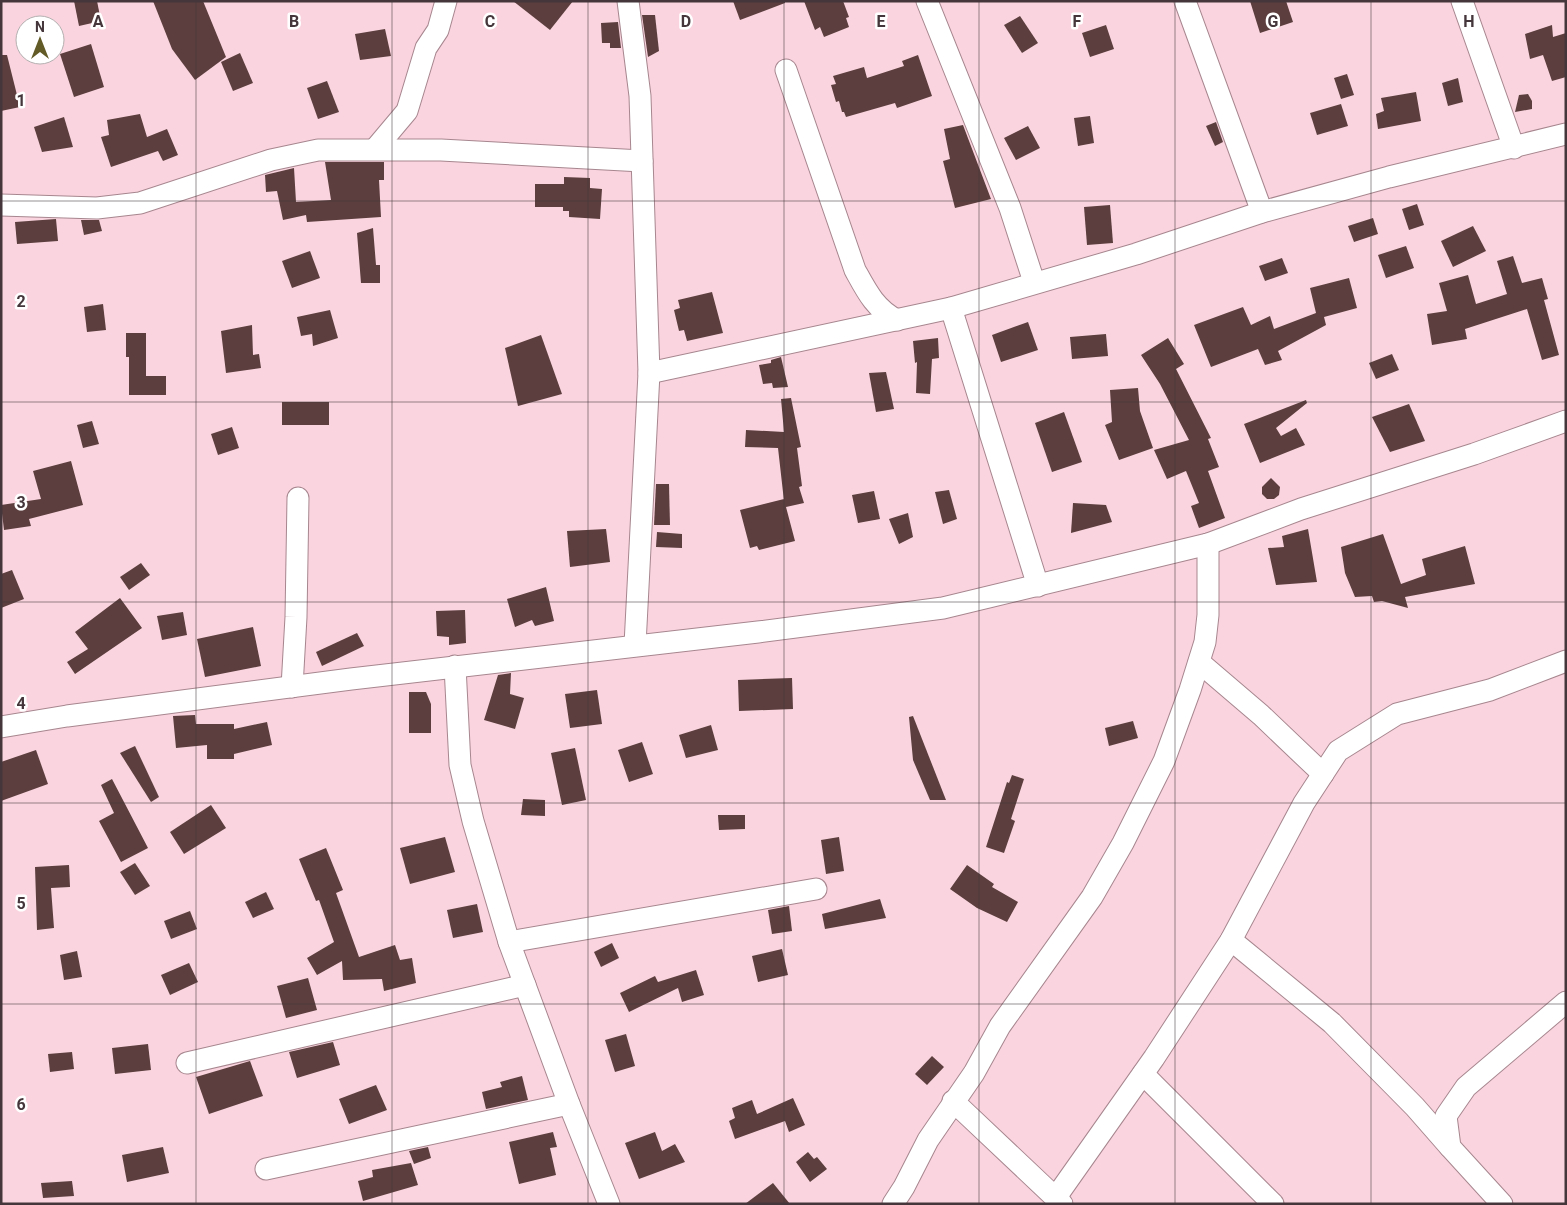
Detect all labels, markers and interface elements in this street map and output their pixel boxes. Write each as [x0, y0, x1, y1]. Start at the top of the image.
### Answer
text: A [93, 12, 104, 31]
text: B [289, 12, 299, 31]
text: C [485, 12, 495, 31]
text: D [681, 12, 691, 31]
text: E [877, 12, 886, 31]
text: F [1073, 12, 1082, 31]
text: G [1268, 12, 1279, 31]
text: H [1463, 12, 1475, 31]
north arrow [15, 15, 65, 65]
text: N [35, 19, 45, 35]
text: 1 [16, 91, 26, 110]
text: 2 [16, 292, 26, 311]
text: 3 [16, 493, 26, 512]
text: 4 [16, 694, 26, 713]
text: 5 [16, 894, 26, 913]
text: 6 [16, 1095, 26, 1114]

